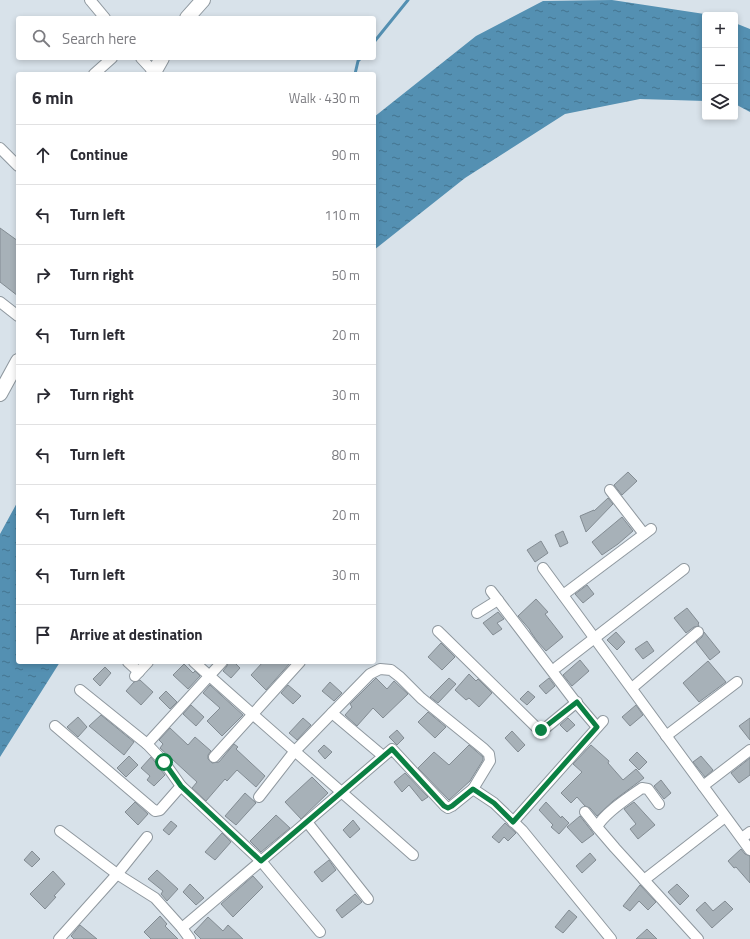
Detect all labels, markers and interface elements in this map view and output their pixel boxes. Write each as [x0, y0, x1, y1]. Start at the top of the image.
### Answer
map controls [702, 12, 738, 120]
button: + [702, 12, 738, 48]
search box [16, 16, 376, 60]
icon: search [30, 27, 52, 49]
text: Search here [62, 27, 136, 50]
button: − [702, 48, 738, 84]
button: layers [702, 84, 738, 120]
text: 6 min [32, 85, 73, 111]
text: Walk · 430 m [289, 88, 360, 108]
text: Continue [70, 143, 128, 166]
icon: ahead [32, 144, 54, 166]
text: 90 m [332, 145, 360, 165]
text: Turn left [70, 203, 125, 226]
icon: left [32, 204, 54, 226]
text: 110 m [324, 205, 360, 225]
text: Turn right [70, 263, 134, 286]
icon: right [32, 264, 54, 286]
text: 50 m [332, 265, 360, 285]
text: Turn left [70, 323, 125, 346]
icon: left [32, 324, 54, 346]
text: 20 m [332, 325, 360, 345]
text: Turn right [70, 383, 134, 406]
icon: right [32, 384, 54, 406]
text: 30 m [332, 385, 360, 405]
text: Turn left [70, 443, 125, 466]
icon: left [32, 444, 54, 466]
text: 80 m [332, 445, 360, 465]
text: Turn left [70, 503, 125, 526]
icon: left [32, 504, 54, 526]
text: 20 m [332, 505, 360, 525]
text: Turn left [70, 563, 125, 586]
icon: left [32, 564, 54, 586]
text: 30 m [332, 565, 360, 585]
text: Arrive at destination [70, 623, 203, 646]
icon: arrive [32, 624, 54, 646]
route end [532, 721, 550, 739]
route start [155, 753, 173, 771]

